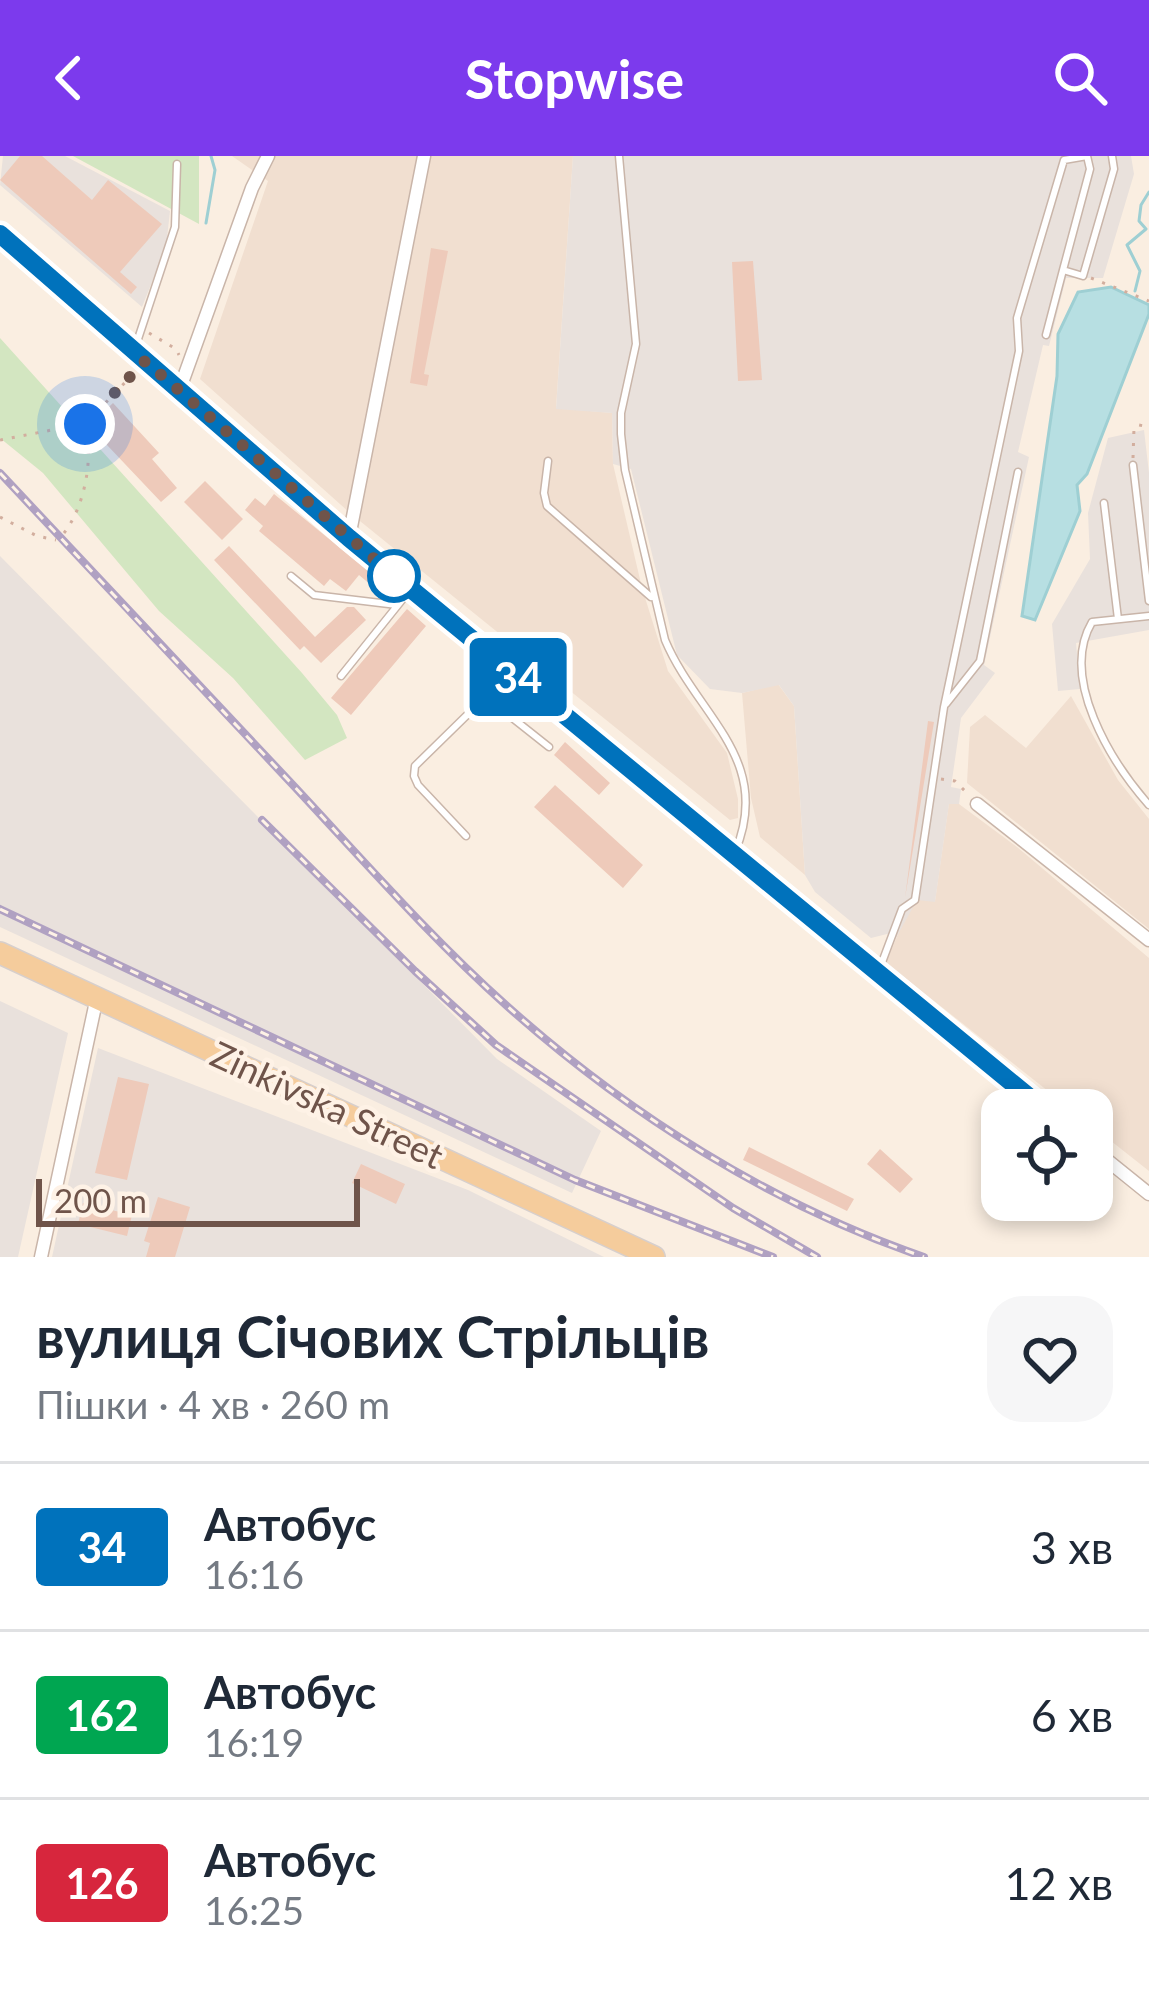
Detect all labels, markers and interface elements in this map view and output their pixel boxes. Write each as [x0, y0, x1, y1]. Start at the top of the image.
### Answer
icon: back [36, 45, 102, 111]
icon: search [1047, 45, 1113, 111]
text: Stopwise [465, 46, 684, 111]
your location [55, 394, 115, 454]
unlabelled marker [369, 551, 419, 601]
line badge: 34 [464, 638, 572, 716]
text: 34 [494, 652, 542, 702]
street label: Zinkivska Street [204, 1031, 451, 1177]
map controls [981, 1089, 1113, 1221]
button: locate [981, 1089, 1113, 1221]
scale bar [36, 1173, 360, 1226]
text: 200 m [54, 1180, 147, 1220]
button: heart [987, 1296, 1113, 1422]
text: вулиця Січових Стрільців [36, 1302, 709, 1370]
text: Пішки · 4 хв · 260 m [36, 1381, 390, 1427]
text: Автобус [204, 1497, 376, 1551]
text: 3 хв [1031, 1520, 1113, 1574]
text: 34 [78, 1522, 126, 1572]
text: 16:16 [204, 1551, 304, 1597]
text: Автобус [204, 1665, 376, 1719]
text: 6 хв [1031, 1688, 1113, 1742]
text: 162 [65, 1690, 139, 1740]
text: 16:19 [204, 1719, 304, 1765]
text: Автобус [204, 1833, 376, 1887]
text: 12 хв [1005, 1856, 1113, 1910]
text: 126 [65, 1858, 139, 1908]
text: 16:25 [204, 1887, 304, 1933]

